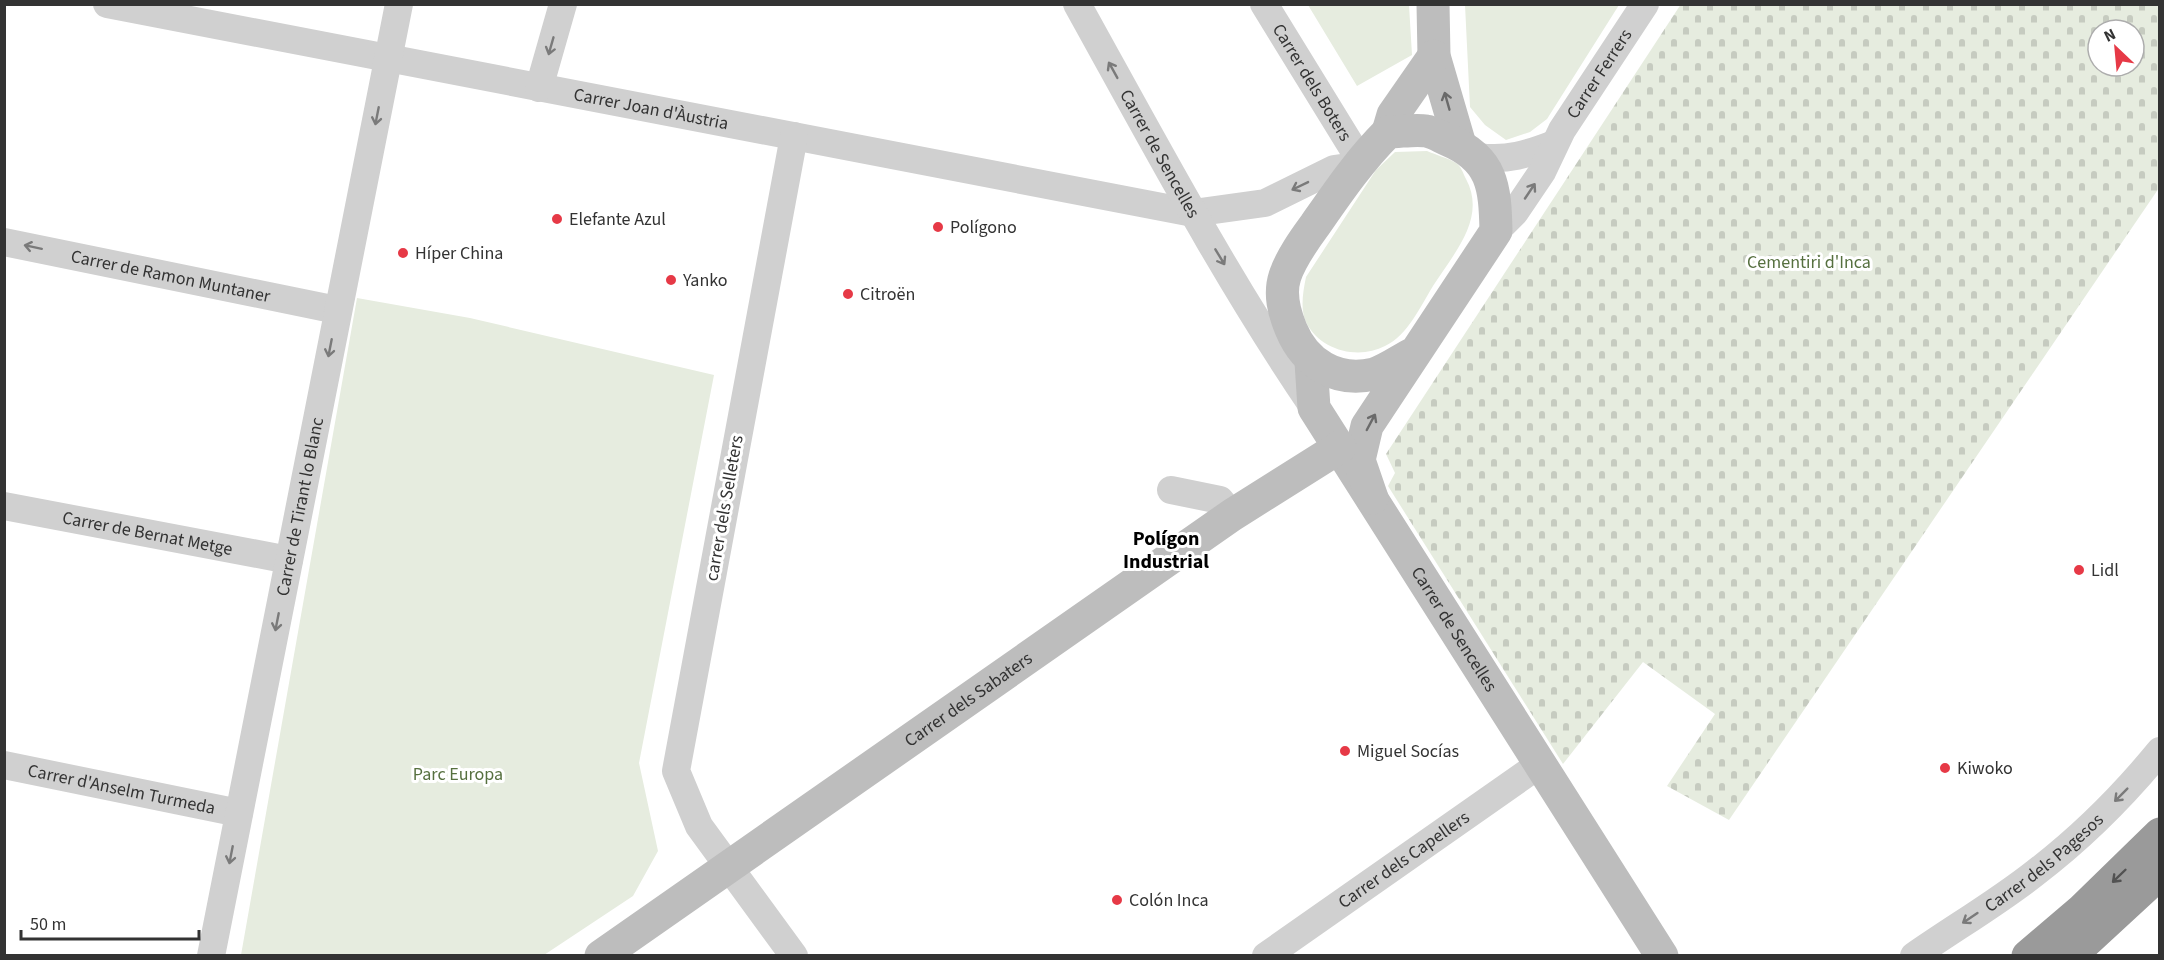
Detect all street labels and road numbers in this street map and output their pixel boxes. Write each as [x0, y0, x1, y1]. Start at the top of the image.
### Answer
street label: Carrer dels Boters [1266, 19, 1357, 146]
street label: Carrer Ferrers [1561, 24, 1638, 124]
street label: Carrer Joan d'Àustria [571, 82, 730, 136]
street label: Carrer de Sencelles [1113, 85, 1206, 223]
street label: Carrer de Ramon Muntaner [68, 244, 273, 309]
street label: Carrer de Tirant lo Blanc [270, 415, 330, 598]
street label: carrer dels Selleters [699, 433, 750, 583]
street label: Carrer de Bernat Metge [60, 505, 235, 562]
street label: Carrer de Sencelles [1405, 562, 1503, 697]
street label: Carrer dels Sabaters [899, 646, 1038, 753]
street label: Carrer d'Anselm Turmeda [25, 758, 218, 821]
street label: Carrer dels Capellers [1333, 805, 1475, 915]
street label: Carrer dels Pagesos [1980, 808, 2109, 919]

